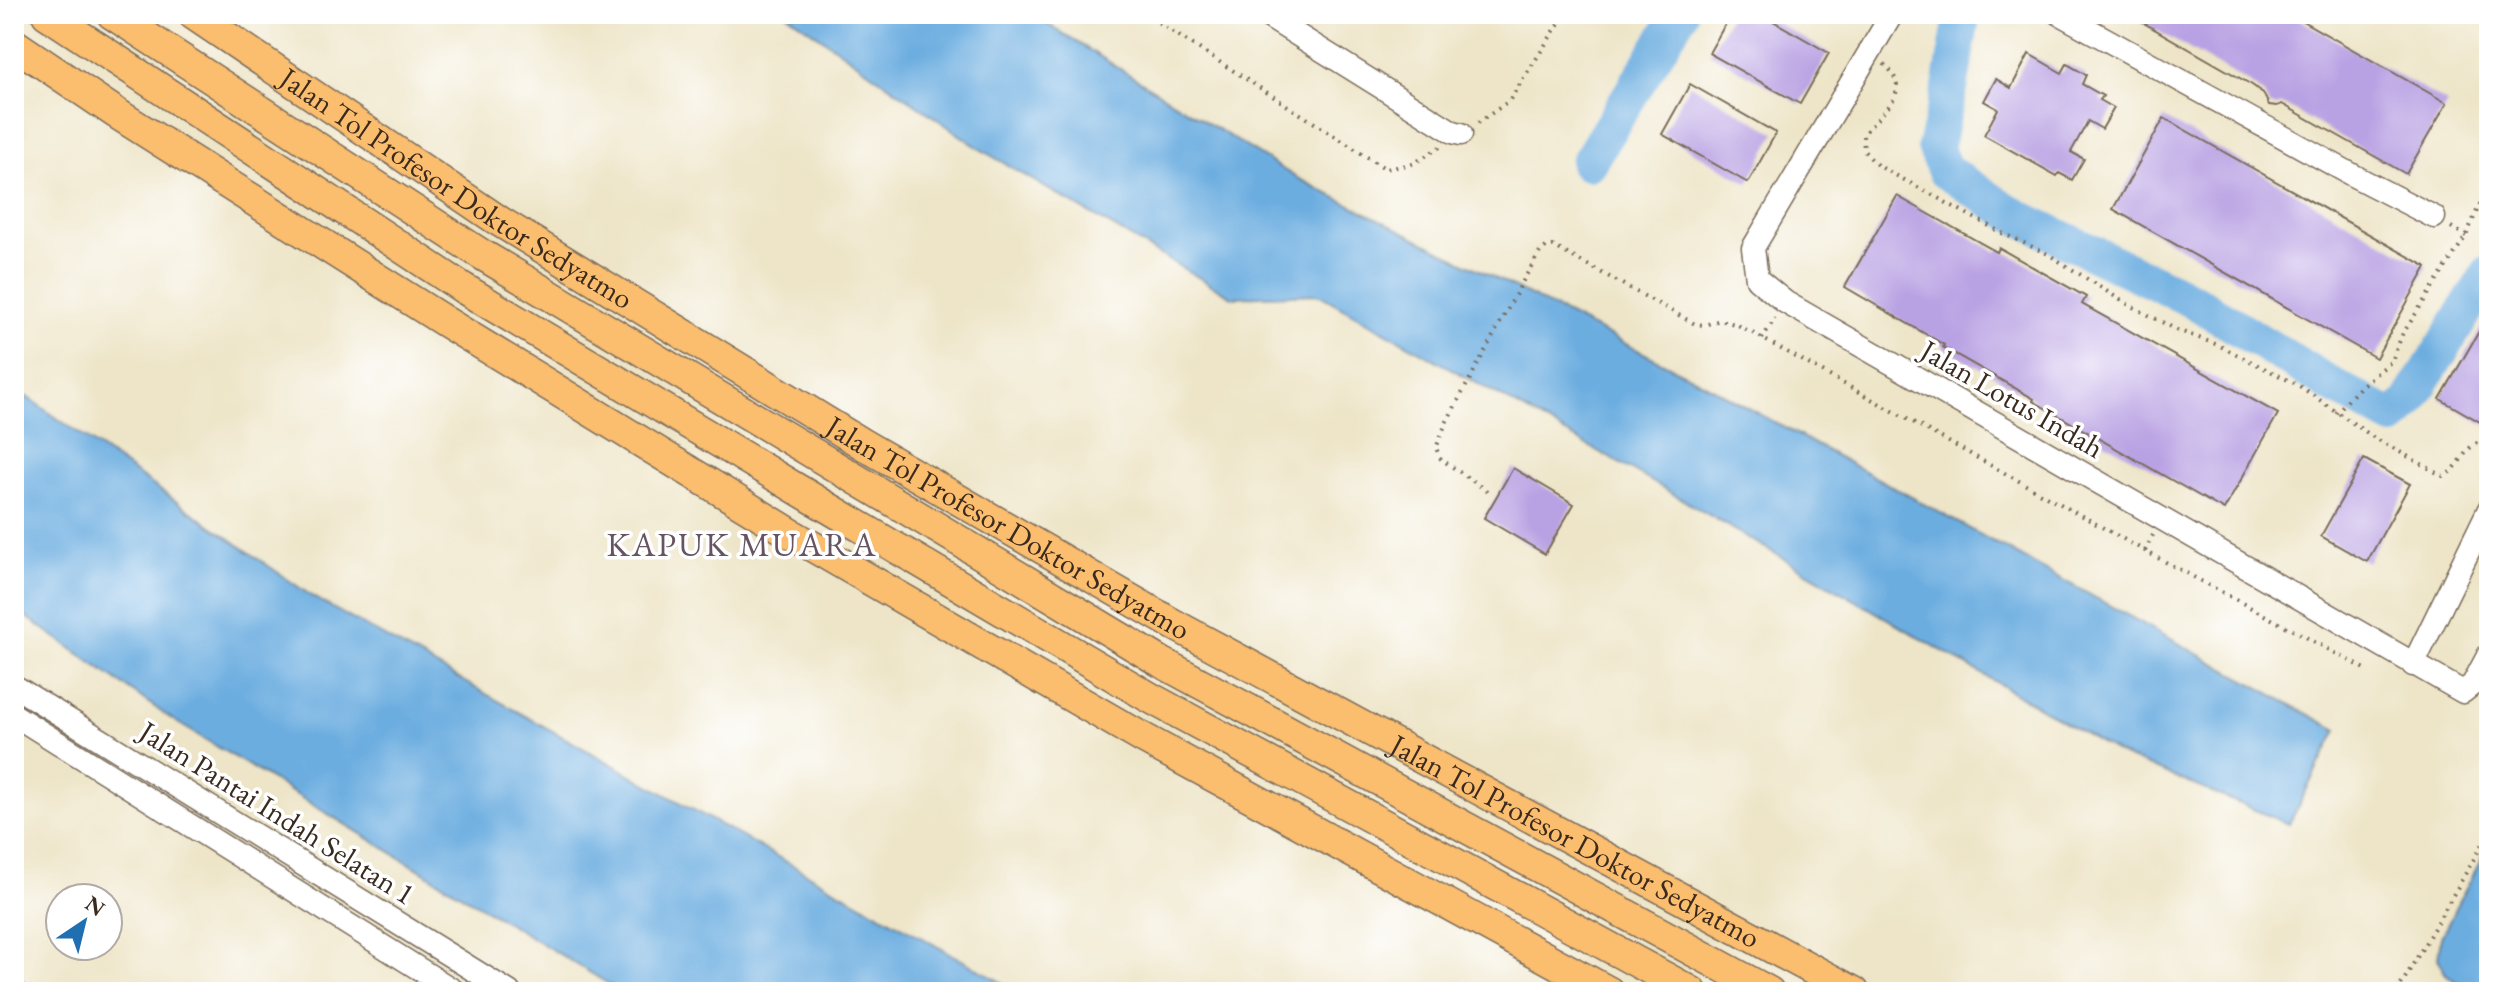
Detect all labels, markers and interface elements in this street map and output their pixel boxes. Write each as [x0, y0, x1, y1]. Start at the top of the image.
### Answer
street label: Jalan Tol Profesor Doktor Sedyatmo [270, 57, 641, 318]
street label: Jalan Lotus Indah [1911, 329, 2111, 467]
street label: Jalan Tol Profesor Doktor Sedyatmo [817, 405, 1197, 649]
district label: KAPUK MUARA [607, 522, 877, 566]
street label: Jalan Pantai Indah Selatan 1 [130, 710, 422, 913]
street label: Jalan Tol Profesor Doktor Sedyatmo [1381, 724, 1767, 957]
north arrow [44, 882, 124, 962]
text: N [80, 889, 111, 923]

